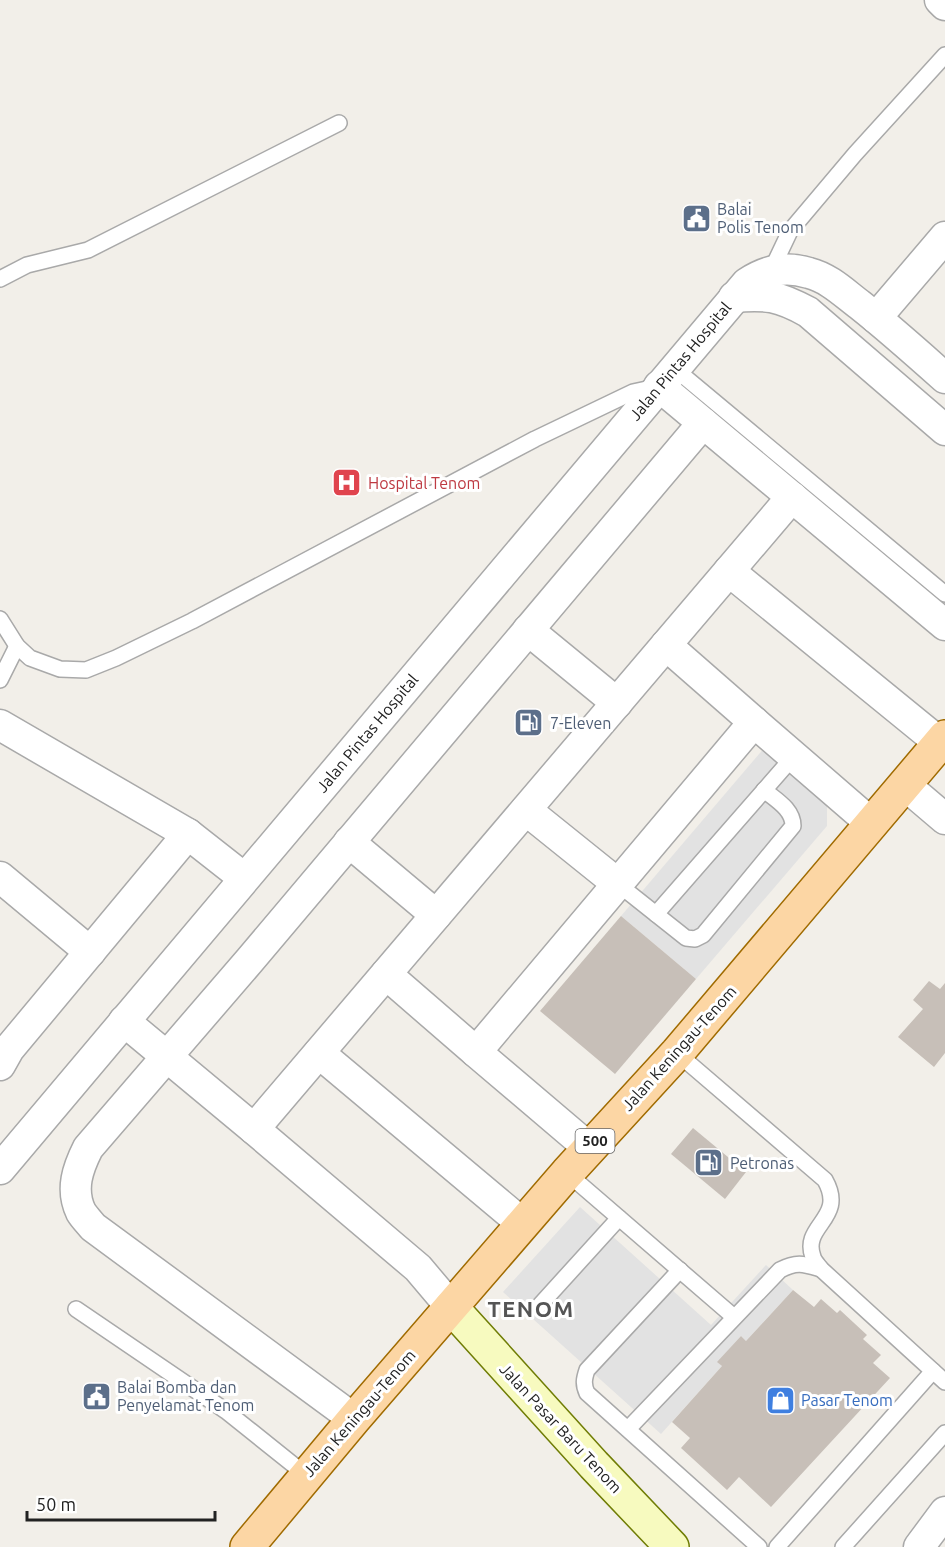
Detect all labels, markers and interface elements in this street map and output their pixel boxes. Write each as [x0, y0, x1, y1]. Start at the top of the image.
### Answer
place label: Balai Polis Tenom [717, 200, 804, 236]
public building icon: Balai Polis Tenom [680, 202, 712, 234]
street label: Jalan Pintas Hospital [625, 298, 735, 424]
hospital icon: Hospital Tenom [331, 467, 363, 499]
place label: Hospital Tenom [368, 474, 480, 492]
street label: Jalan Pintas Hospital [312, 670, 422, 796]
fuel station icon: 7-Eleven [513, 707, 545, 739]
place label: 7-Eleven [550, 714, 611, 732]
street label: Jalan Keningau-Tenom [618, 982, 740, 1114]
road number: 500 [576, 1129, 614, 1153]
fuel station icon: Petronas [693, 1147, 725, 1179]
place label: Petronas [730, 1154, 794, 1172]
district label: TENOM [487, 1296, 575, 1321]
street label: Jalan Keningau-Tenom [299, 1346, 419, 1480]
street label: Jalan Pasar Baru Tenom [496, 1360, 626, 1496]
place label: Balai Bomba dan Penyelamat Tenom [117, 1378, 254, 1414]
public building icon: Balai Bomba dan Penyelamat Tenom [80, 1380, 112, 1412]
shop icon: Pasar Tenom [764, 1384, 796, 1416]
place label: Pasar Tenom [801, 1391, 893, 1409]
scale bar [27, 1484, 214, 1522]
text: 50 m [36, 1494, 76, 1514]

